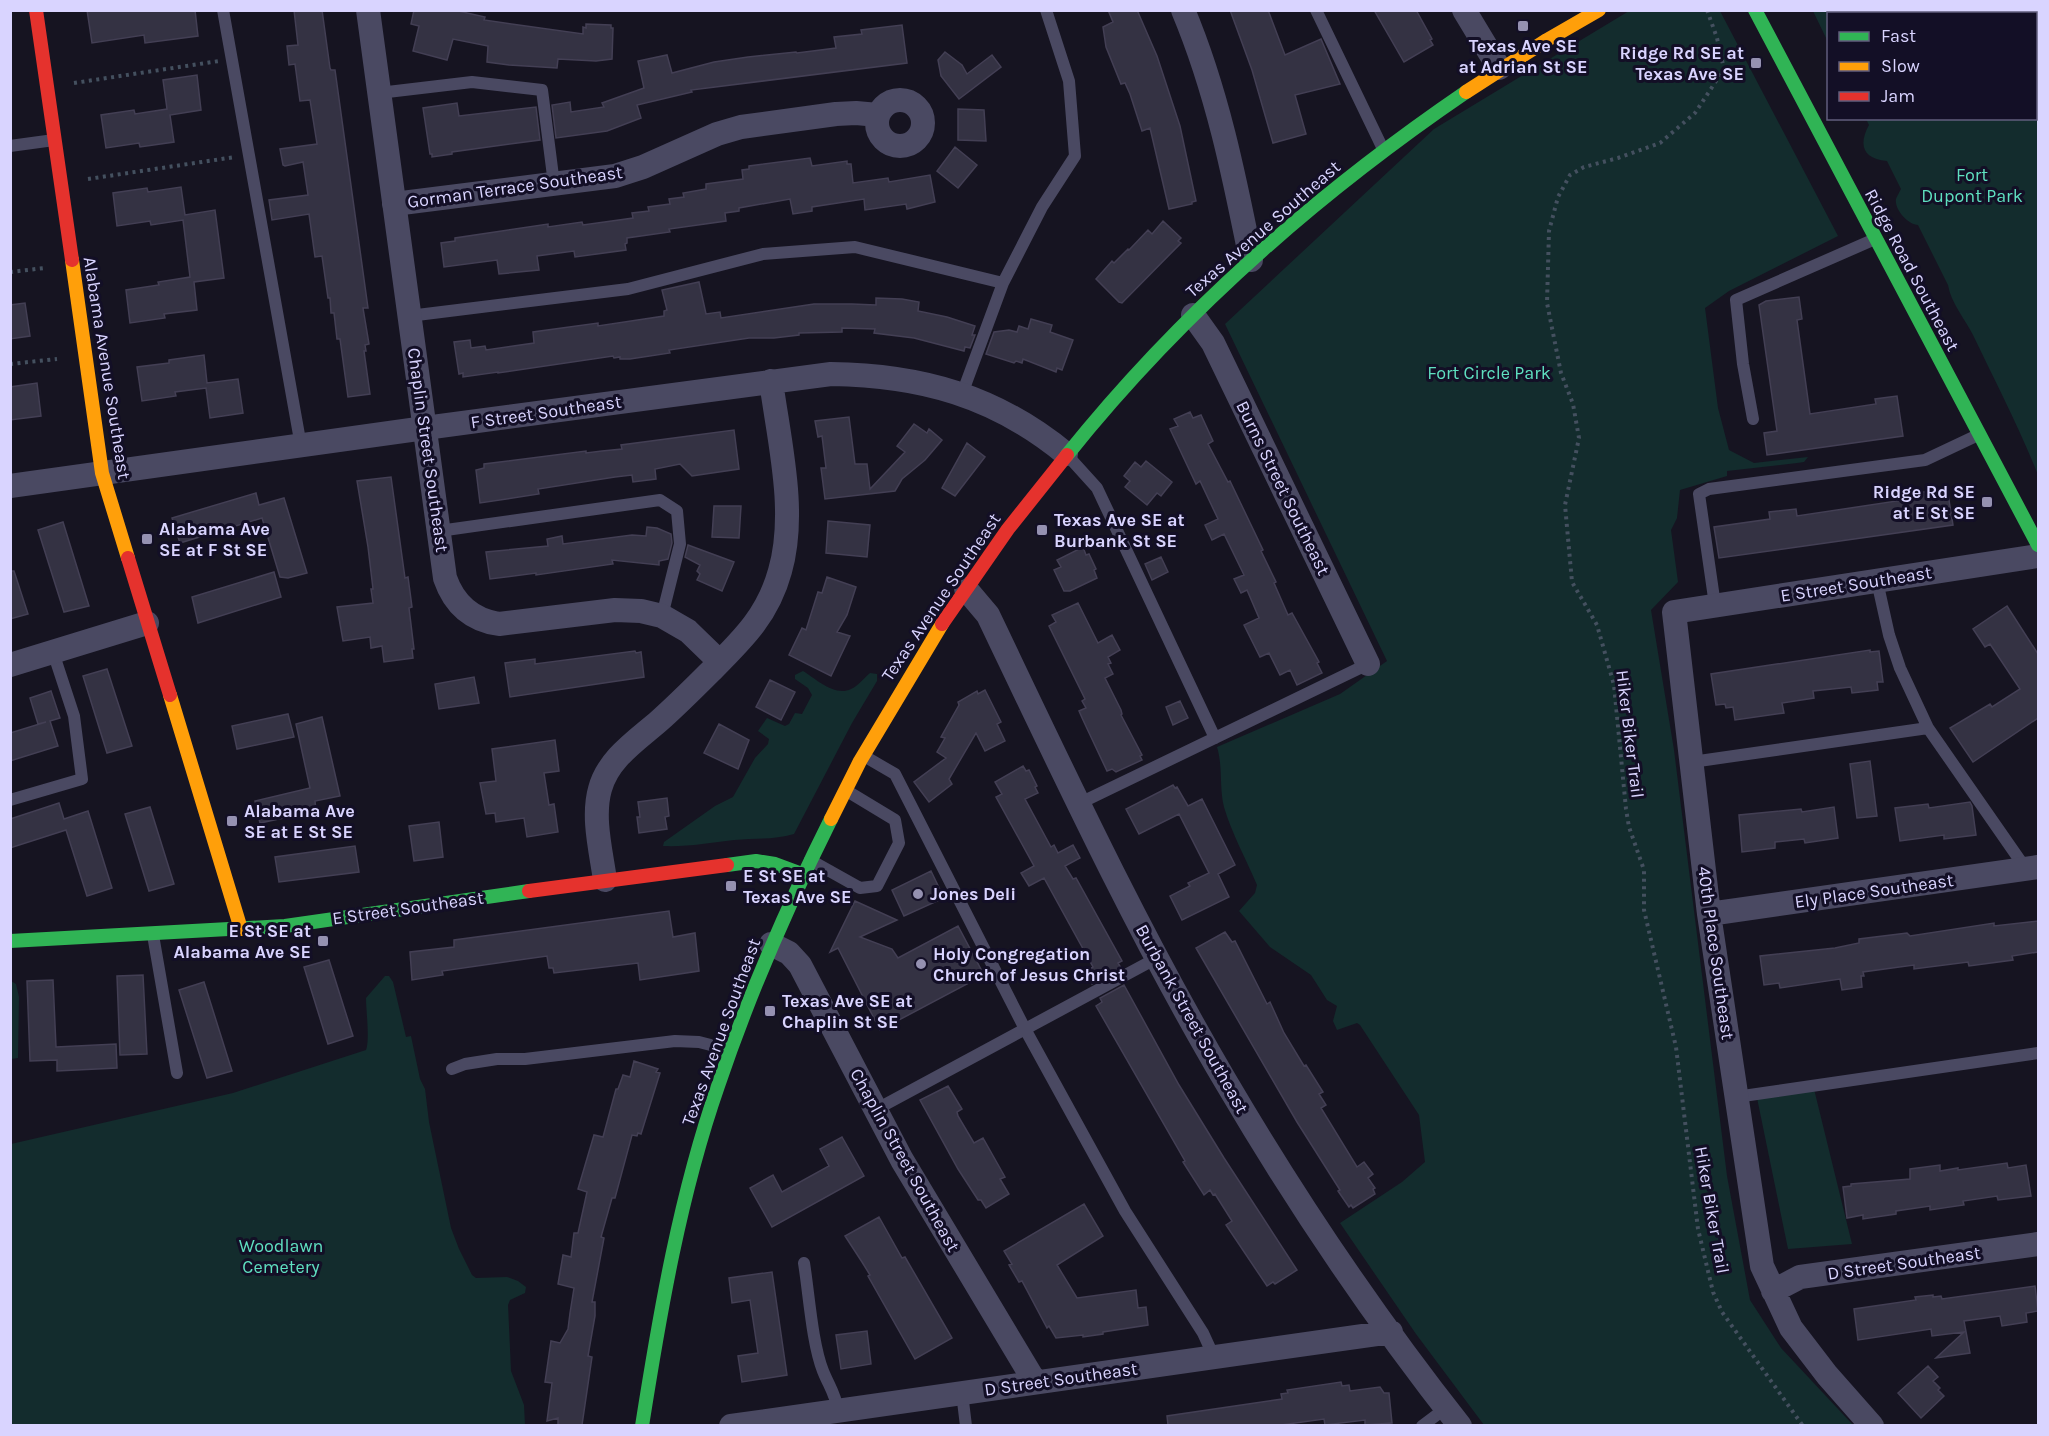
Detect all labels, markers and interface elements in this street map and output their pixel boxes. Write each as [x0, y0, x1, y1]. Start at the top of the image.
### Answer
legend [1827, 12, 2037, 120]
marker: Texas Ave SE at Adrian St SE [1516, 19, 1530, 33]
text: Fast [1881, 25, 1916, 47]
place label: Texas Ave SE at Adrian St SE [1459, 35, 1587, 78]
place label: Ridge Rd SE at Texas Ave SE [1619, 42, 1744, 85]
text: Slow [1881, 55, 1920, 77]
marker: Ridge Rd SE at Texas Ave SE [1749, 56, 1763, 70]
text: Jam [1881, 85, 1915, 107]
street label: Texas Avenue Southeast [1181, 156, 1345, 302]
street label: Gorman Terrace Southeast [406, 161, 624, 213]
park label: Fort Dupont Park [1921, 164, 2023, 207]
street label: Ridge Road Southeast [1860, 185, 1964, 355]
street label: Alabama Avenue Southeast [79, 255, 136, 481]
street label: Chaplin Street Southeast [403, 346, 453, 554]
park label: Fort Circle Park [1427, 362, 1551, 384]
street label: F Street Southeast [469, 390, 623, 433]
street label: Burns Street Southeast [1231, 397, 1335, 579]
place label: Ridge Rd SE at E St SE [1873, 481, 1975, 524]
marker: Ridge Rd SE at E St SE [1980, 495, 1994, 509]
street label: Texas Avenue Southeast [877, 509, 1006, 685]
place label: Texas Ave SE at Burbank St SE [1054, 509, 1185, 552]
place label: Alabama Ave SE at F St SE [159, 518, 270, 561]
marker: Texas Ave SE at Burbank St SE [1035, 523, 1049, 537]
marker: Alabama Ave SE at F St SE [140, 532, 154, 546]
street label: E Street Southeast [1779, 561, 1933, 607]
street label: Hiker Biker Trail [1611, 669, 1649, 799]
place label: Alabama Ave SE at E St SE [244, 800, 355, 843]
marker: Alabama Ave SE at E St SE [225, 814, 239, 828]
place label: E St SE at Texas Ave SE [743, 865, 852, 908]
street label: 40th Place Southeast [1693, 865, 1739, 1041]
street label: Ely Place Southeast [1793, 869, 1955, 913]
marker: E St SE at Texas Ave SE [724, 879, 738, 893]
place label: Jones Deli [930, 883, 1016, 905]
street label: E Street Southeast [331, 886, 485, 930]
marker: Jones Deli [911, 887, 925, 901]
place label: E St SE at Alabama Ave SE [174, 920, 311, 963]
street label: Burbank Street Southeast [1131, 921, 1253, 1118]
marker: E St SE at Alabama Ave SE [316, 934, 330, 948]
street label: Texas Avenue Southeast [677, 935, 765, 1129]
place label: Holy Congregation Church of Jesus Christ [933, 943, 1125, 986]
marker: Holy Congregation Church of Jesus Christ [914, 957, 928, 971]
place label: Texas Ave SE at Chaplin St SE [782, 990, 913, 1033]
marker: Texas Ave SE at Chaplin St SE [763, 1004, 777, 1018]
street label: Chaplin Street Southeast [845, 1064, 965, 1256]
street label: Hiker Biker Trail [1690, 1145, 1734, 1275]
park label: Woodlawn Cemetery [239, 1235, 323, 1278]
street label: D Street Southeast [1826, 1241, 1982, 1285]
street label: D Street Southeast [983, 1357, 1139, 1401]

